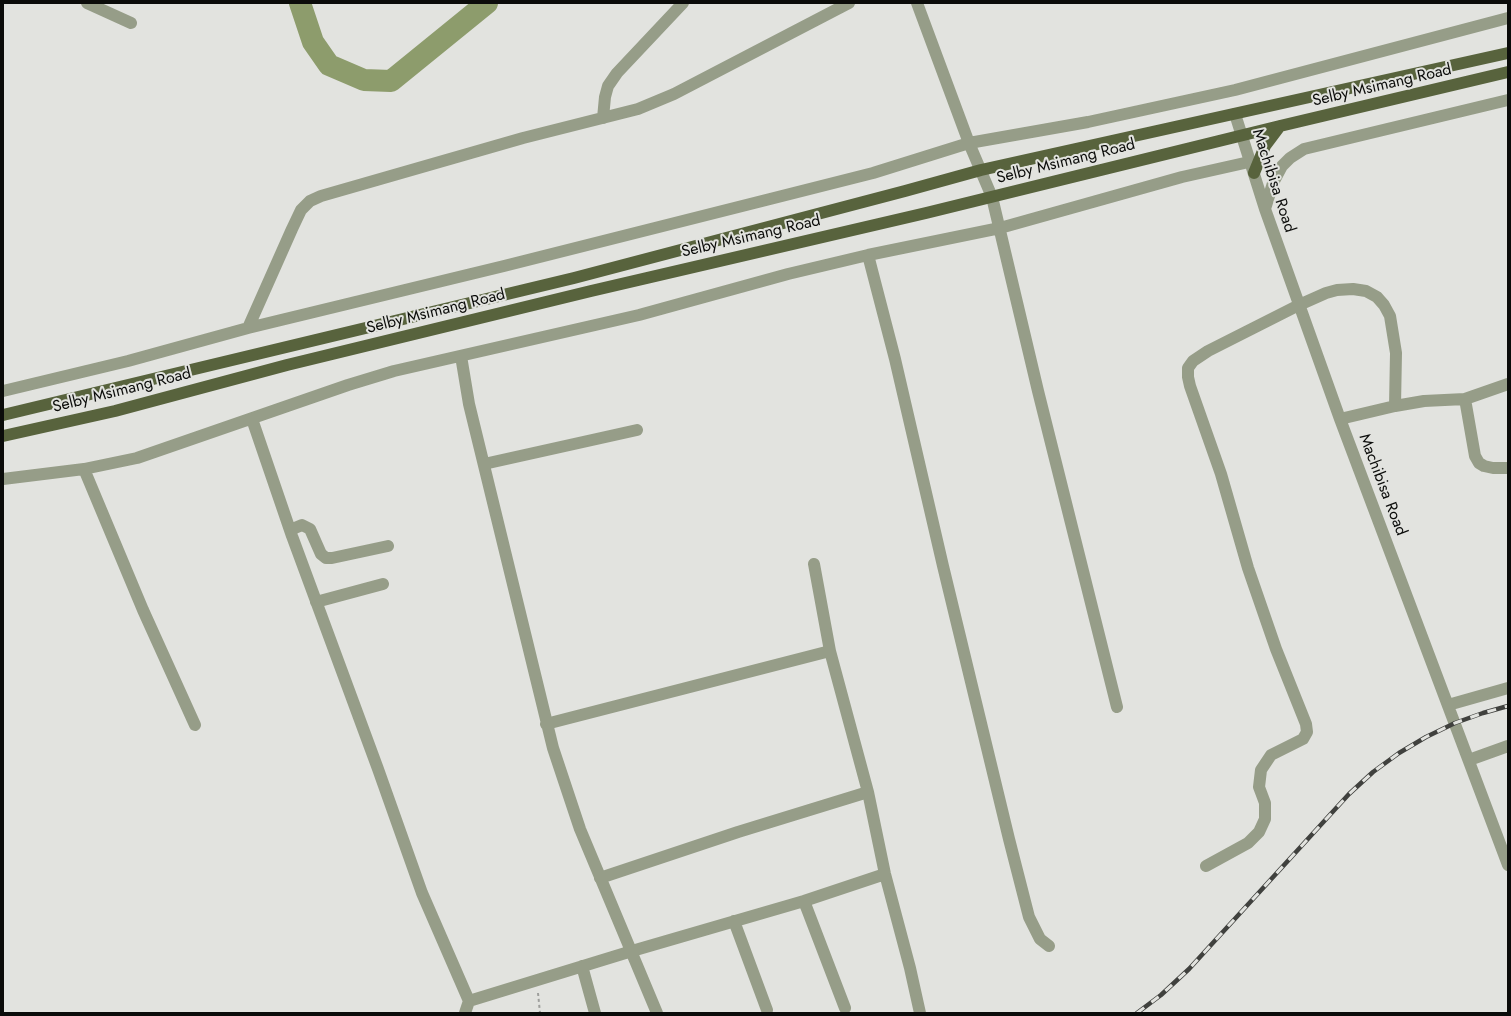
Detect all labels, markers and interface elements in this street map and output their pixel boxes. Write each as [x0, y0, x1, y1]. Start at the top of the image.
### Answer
street label: Selby Msimang Road [1311, 61, 1453, 111]
street label: Machibisa Road [1247, 127, 1299, 235]
street label: Selby Msimang Road [995, 136, 1137, 188]
street label: Selby Msimang Road [680, 212, 822, 262]
street label: Selby Msimang Road [365, 286, 507, 338]
street label: Selby Msimang Road [51, 365, 193, 417]
street label: Machibisa Road [1354, 431, 1410, 539]

